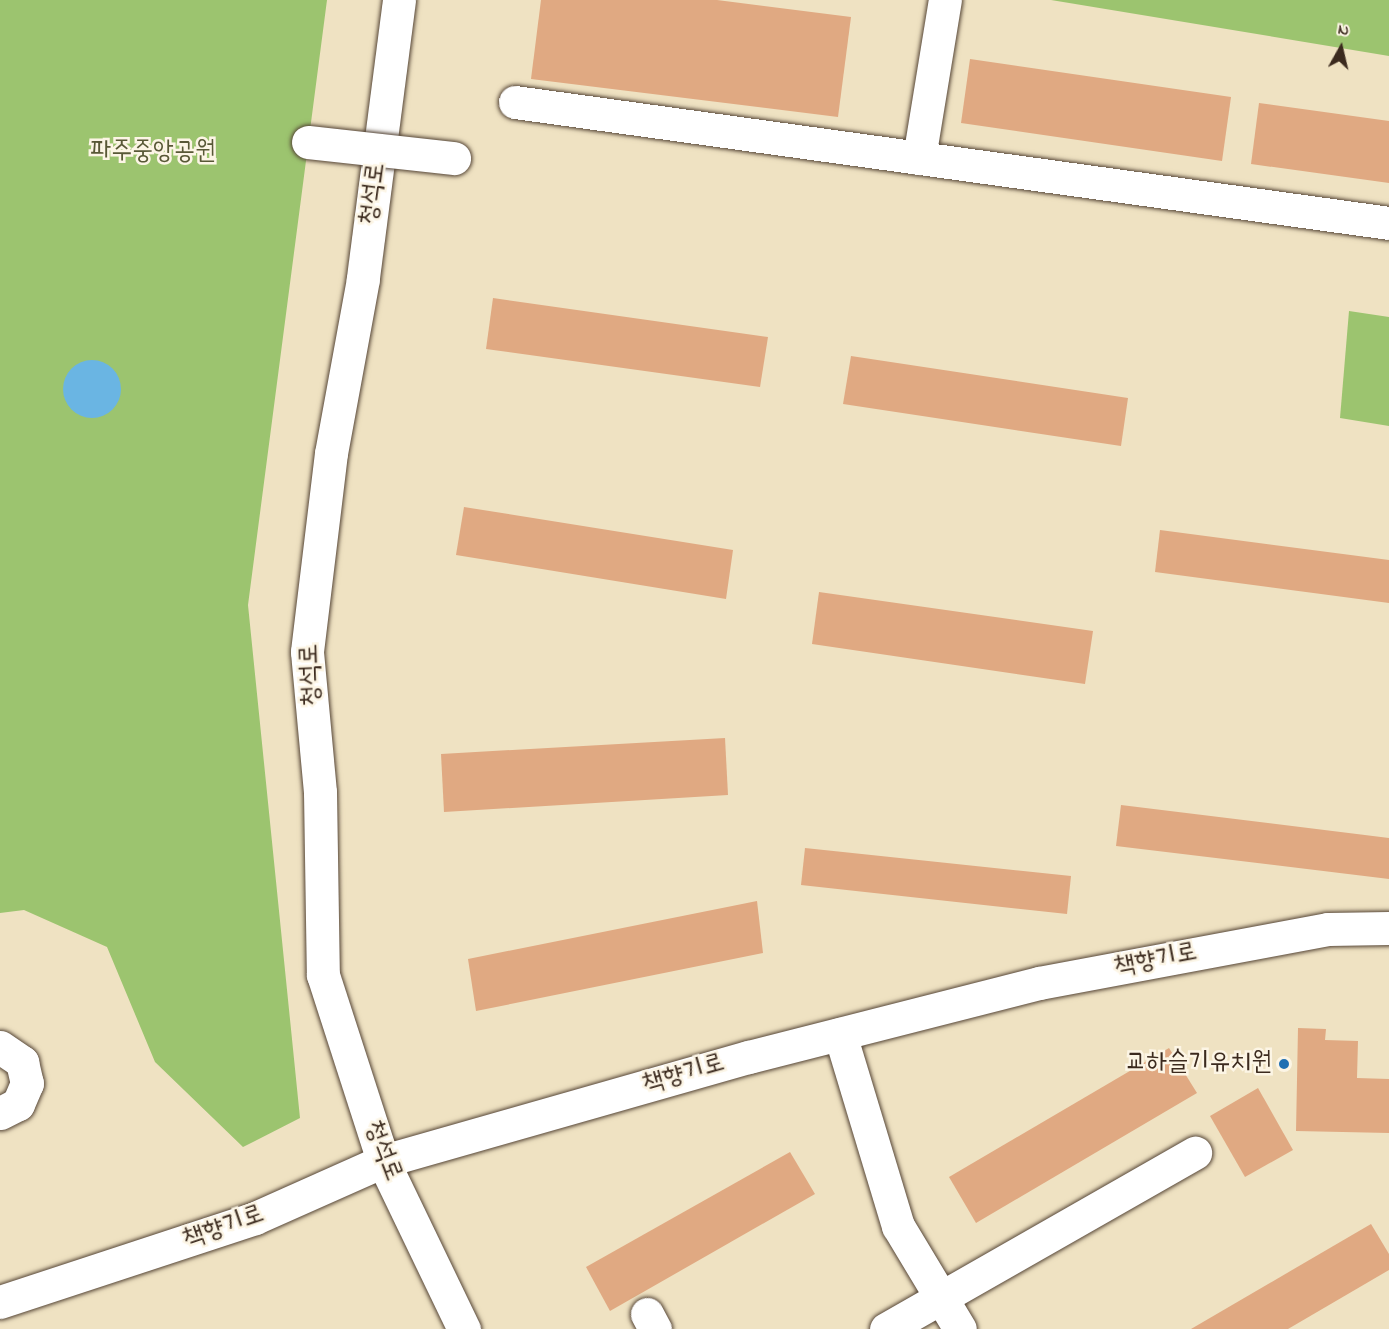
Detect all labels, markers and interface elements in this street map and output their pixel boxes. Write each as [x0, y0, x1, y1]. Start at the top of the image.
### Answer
north arrow [1311, 18, 1371, 78]
text: N [1336, 18, 1351, 43]
park label: 파주중앙공원 [90, 137, 216, 169]
street label: 청석로 [354, 161, 394, 227]
street label: 청석로 [295, 643, 329, 707]
street label: 책향기로 [1112, 938, 1200, 984]
street label: 책향기로 [639, 1048, 729, 1102]
place label: 교하슬기유치원 [1126, 1048, 1272, 1080]
marker: 교하슬기유치원 [1277, 1057, 1291, 1071]
street label: 청석로 [356, 1116, 408, 1186]
street label: 책향기로 [179, 1200, 269, 1256]

